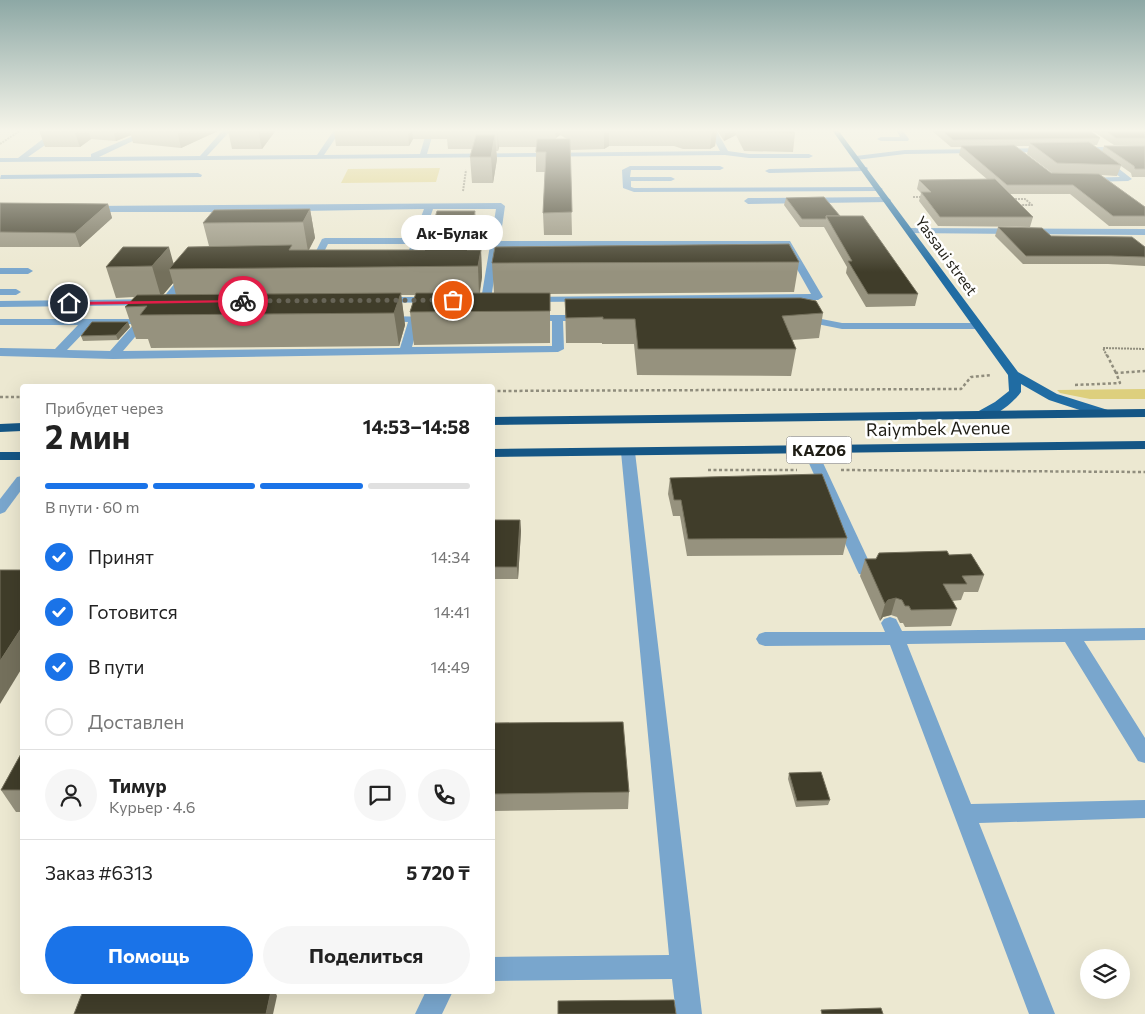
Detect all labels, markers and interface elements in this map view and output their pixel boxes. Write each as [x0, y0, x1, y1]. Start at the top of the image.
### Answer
street label: Yassaui street [912, 212, 981, 298]
callout: Ак-Булак [402, 215, 504, 250]
text: Ак-Булак [416, 223, 488, 242]
courier [218, 276, 268, 326]
pin [432, 279, 474, 321]
pin [48, 282, 90, 324]
icon: bag [439, 286, 467, 314]
icon: bike [229, 287, 257, 315]
icon: home [55, 289, 83, 317]
text: Прибудет через [45, 398, 164, 417]
text: 14:53–14:58 [363, 415, 470, 438]
text: 2 мин [45, 416, 130, 456]
street label: Raiymbek Avenue [866, 416, 1010, 440]
road number: KАZ06 [786, 436, 852, 464]
text: В пути · 60 m [45, 497, 140, 516]
icon: check [45, 543, 73, 571]
text: Принят [88, 545, 154, 568]
text: 14:34 [431, 547, 470, 566]
icon: check [45, 598, 73, 626]
text: Готовится [88, 600, 178, 623]
text: 14:41 [434, 602, 470, 621]
icon: check [45, 653, 73, 681]
text: В пути [88, 655, 144, 678]
text: 14:49 [430, 657, 470, 676]
text: Доставлен [88, 710, 184, 733]
button: person [45, 769, 97, 821]
button: chat [354, 769, 406, 821]
button: phone [418, 769, 470, 821]
text: Тимур [109, 774, 167, 797]
text: Курьер · 4.6 [109, 797, 195, 816]
text: Заказ #6313 [45, 861, 153, 884]
text: 5 720 ₸ [406, 861, 470, 884]
button: Помощь [45, 926, 253, 984]
button: Поделиться [263, 926, 470, 984]
map controls [1080, 949, 1130, 999]
button: layers [1080, 949, 1130, 999]

